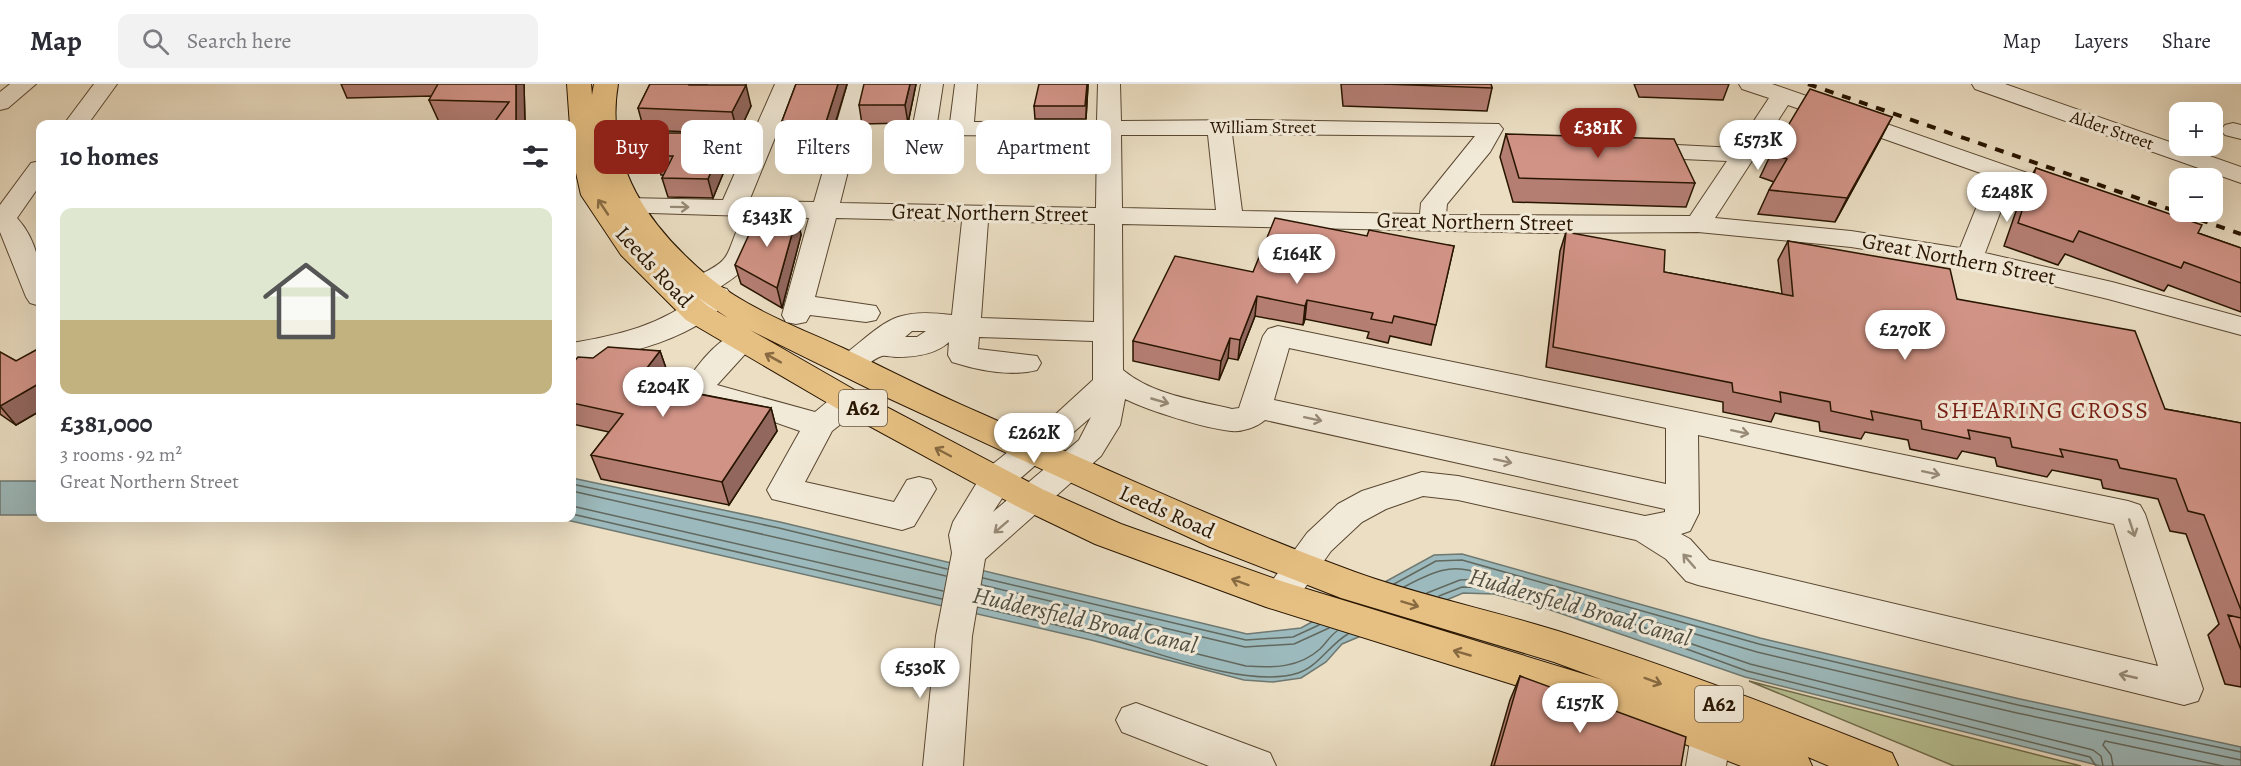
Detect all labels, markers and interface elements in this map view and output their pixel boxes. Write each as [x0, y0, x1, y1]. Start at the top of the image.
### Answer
search box [118, 14, 538, 68]
text: Map [30, 22, 82, 60]
icon: search [139, 25, 172, 58]
text: Search here [187, 26, 291, 56]
text: Map [2002, 27, 2041, 55]
text: Layers [2074, 27, 2129, 55]
text: Share [2162, 27, 2211, 55]
map controls [2169, 102, 2223, 222]
button: + [2169, 102, 2223, 156]
street label: Alder Street [2066, 104, 2157, 156]
pin: £381K [1556, 108, 1640, 159]
text: £381K [1574, 114, 1622, 141]
street label: William Street [1209, 115, 1316, 139]
chip: Buy [594, 120, 669, 174]
chip: Rent [681, 120, 763, 174]
chip: Filters [775, 120, 872, 174]
chip: New [884, 120, 964, 174]
chip: Apartment [976, 120, 1111, 174]
pin: £573K [1716, 120, 1800, 171]
text: £573K [1733, 126, 1783, 153]
text: 10 homes [60, 139, 159, 174]
icon: filters [519, 140, 552, 173]
button: − [2169, 168, 2223, 222]
pin: £248K [1965, 172, 2049, 223]
text: £248K [1981, 178, 2033, 205]
street label: Great Northern Street [891, 196, 1089, 230]
pin: £343K [725, 197, 809, 248]
one-way arrow [596, 199, 609, 216]
one-way arrow [670, 201, 690, 213]
text: £343K [742, 203, 792, 230]
street label: Great Northern Street [1376, 205, 1574, 239]
street label: Leeds Road [608, 220, 700, 315]
street label: Great Northern Street [1860, 226, 2058, 292]
pin: £164K [1255, 234, 1339, 285]
text: £164K [1272, 240, 1322, 267]
icon: home [252, 247, 360, 355]
pin: £270K [1863, 310, 1947, 361]
text: £270K [1879, 316, 1931, 343]
one-way arrow [764, 352, 782, 363]
pin: £204K [621, 367, 705, 418]
text: £204K [637, 373, 689, 400]
road number: A62 [839, 390, 887, 426]
district label: SHEARING CROSS [1937, 394, 2149, 426]
one-way arrow [1150, 396, 1169, 407]
text: £381,000 [60, 406, 153, 441]
pin: £262K [992, 413, 1076, 464]
one-way arrow [1302, 414, 1322, 425]
text: £262K [1008, 419, 1060, 446]
one-way arrow [1730, 427, 1749, 439]
text: 3 rooms · 92 m² [60, 441, 182, 468]
one-way arrow [935, 446, 953, 457]
one-way arrow [1493, 456, 1512, 467]
one-way arrow [1921, 467, 1940, 479]
text: Great Northern Street [60, 468, 239, 495]
street label: Leeds Road [1114, 478, 1220, 546]
one-way arrow [2127, 518, 2138, 537]
one-way arrow [994, 520, 1009, 534]
one-way arrow [1682, 554, 1696, 569]
water label: Huddersfield Broad Canal [1465, 560, 1695, 654]
one-way arrow [1231, 576, 1250, 587]
water label: Huddersfield Broad Canal [970, 579, 1200, 661]
one-way arrow [1400, 598, 1419, 610]
one-way arrow [1452, 647, 1471, 658]
pin: £530K [878, 648, 962, 699]
text: £530K [895, 654, 945, 681]
one-way arrow [2118, 669, 2137, 681]
one-way arrow [1643, 676, 1662, 687]
pin: £157K [1538, 683, 1622, 734]
road number: A62 [1695, 686, 1743, 722]
text: £157K [1556, 689, 1604, 716]

